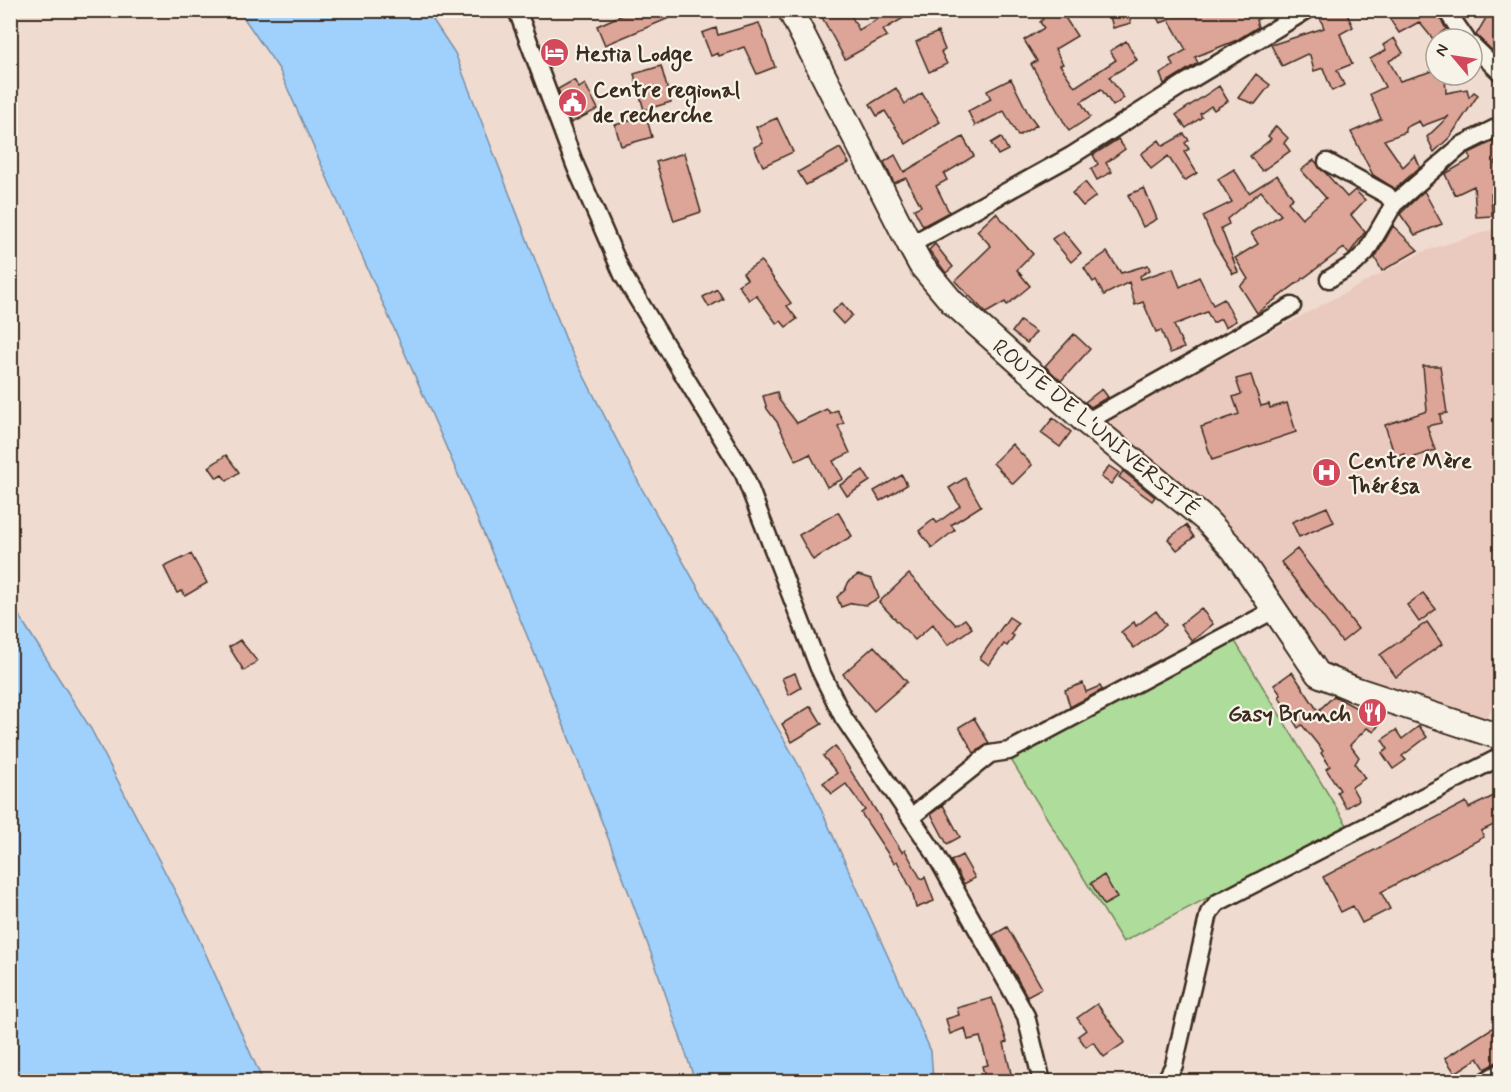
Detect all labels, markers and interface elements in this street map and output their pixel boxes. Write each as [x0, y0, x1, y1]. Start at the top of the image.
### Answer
north arrow [1424, 27, 1484, 87]
hotel icon: Hestia Lodge [539, 37, 571, 69]
place label: Hestia Lodge [576, 41, 693, 72]
text: N [1430, 41, 1454, 60]
place label: Centre regional de recherche [593, 77, 741, 130]
public building icon: Centre regional de recherche [556, 86, 588, 118]
street label: ROUTE DE L'UNIVERSITÉ [986, 333, 1206, 524]
place label: Centre Mère Thérésa [1348, 448, 1472, 501]
hospital icon: Centre Mère Thérésa [1311, 457, 1343, 489]
restaurant icon: Gasy Brunch [1356, 697, 1388, 729]
place label: Gasy Brunch [1228, 701, 1351, 729]

